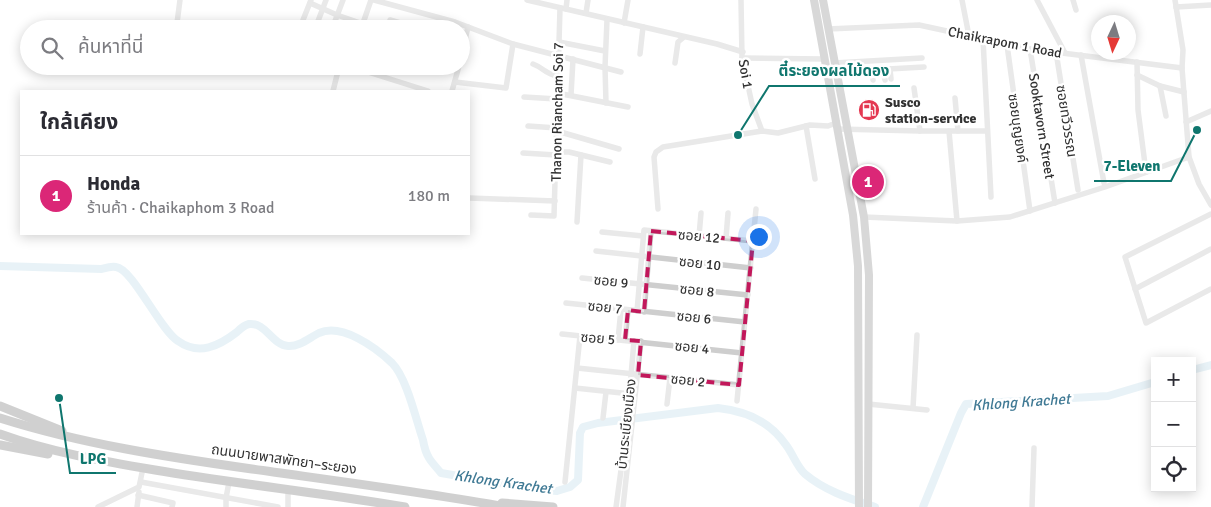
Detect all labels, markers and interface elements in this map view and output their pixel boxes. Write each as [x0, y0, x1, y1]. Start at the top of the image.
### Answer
north arrow [1091, 15, 1136, 60]
search box [20, 20, 470, 75]
street label: Chaikrapom 1 Road [946, 23, 1063, 62]
icon: search [38, 34, 66, 62]
text: ค้นหาที่นี่ [78, 35, 143, 59]
street label: Thanon Riancham Soi 7 [548, 42, 567, 182]
callout: ตี๋ระยองผลไม้ดอง [769, 56, 900, 86]
street label: Soi 1 [735, 58, 756, 90]
text: ตี๋ระยองผลไม้ดอง [779, 60, 889, 80]
street label: Sooktavorn Street [1025, 72, 1058, 180]
street label: ซอยทวีวรรณ [1052, 84, 1081, 158]
street label: ซอยบุญยงค์ [1004, 92, 1031, 164]
place label: Susco station-service [885, 94, 977, 127]
fuel station icon: Susco station-service [857, 98, 881, 122]
text: ใกล้เคียง [40, 109, 118, 135]
callout: 7-Eleven [1094, 151, 1171, 181]
text: 7-Eleven [1104, 157, 1160, 175]
pin: 1 [852, 163, 884, 201]
text: Honda [87, 172, 140, 196]
text: 1 [52, 186, 60, 206]
text: 180 m [408, 186, 450, 206]
text: ร้านค้า · Chaikaphom 3 Road [87, 198, 275, 218]
your location [746, 224, 772, 250]
street label: ซอย 12 [677, 226, 721, 247]
street label: ซอย 10 [678, 253, 722, 274]
street label: ซอย 9 [593, 271, 629, 292]
street label: ซอย 8 [679, 280, 715, 301]
street label: ซอย 7 [587, 297, 623, 318]
street label: ซอย 6 [676, 307, 712, 328]
street label: ซอย 5 [580, 329, 616, 348]
street label: ซอย 4 [674, 337, 711, 358]
map controls [1151, 357, 1196, 492]
button: + [1151, 357, 1196, 402]
street label: ซอย 2 [670, 370, 706, 391]
street label: บ้านระเบียงเมือง [613, 378, 640, 470]
water label: Khlong Krachet [971, 389, 1072, 414]
button: − [1151, 402, 1196, 447]
street label: ถนนบายพาสพัทยา–ระยอง [210, 441, 358, 478]
callout: LPG [70, 443, 116, 473]
button: locate [1151, 447, 1196, 492]
text: LPG [80, 450, 106, 468]
water label: Khlong Krachet [453, 466, 555, 498]

